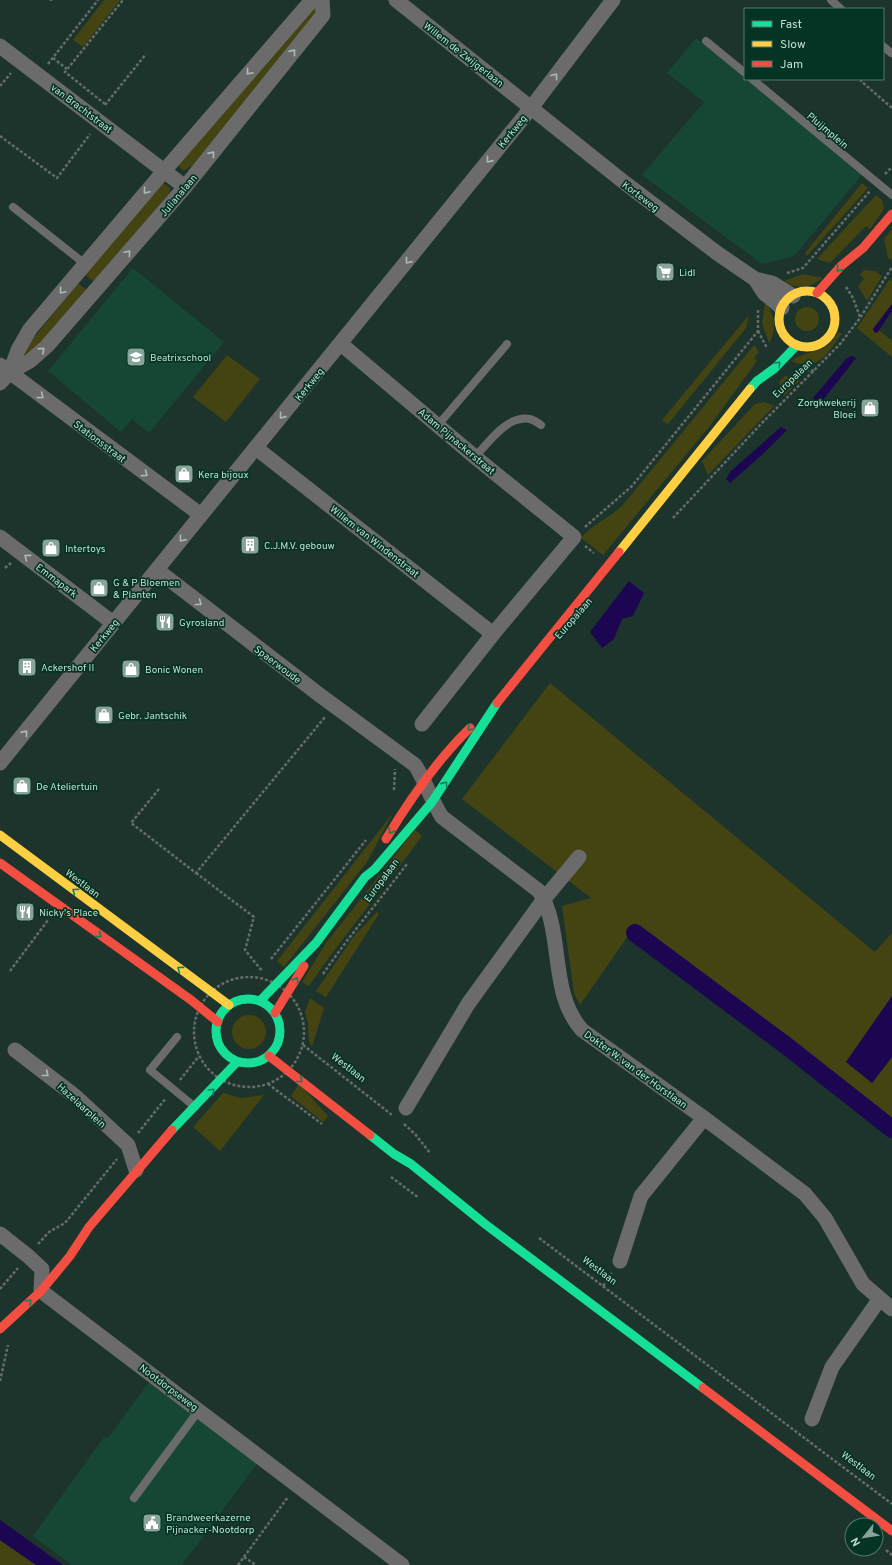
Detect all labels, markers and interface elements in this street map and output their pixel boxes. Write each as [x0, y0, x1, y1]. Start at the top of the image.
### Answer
legend [744, 8, 884, 80]
text: Fast [780, 17, 802, 33]
street label: Willem de Zwijgerlaan [420, 20, 506, 91]
text: Slow [780, 37, 806, 53]
one-way arrow [289, 50, 296, 57]
text: Jam [780, 57, 803, 73]
one-way arrow [247, 67, 254, 74]
one-way arrow [550, 74, 557, 81]
street label: van Brachtstraat [48, 82, 115, 137]
street label: Pluijmplein [804, 110, 851, 152]
street label: Kerkweg [496, 113, 531, 151]
one-way arrow [207, 151, 214, 158]
one-way arrow [487, 155, 494, 162]
street label: Julianalaan [158, 172, 201, 220]
street label: Korteweg [619, 179, 661, 215]
one-way arrow [144, 187, 151, 194]
one-way arrow [123, 250, 131, 258]
one-way arrow [406, 256, 413, 264]
supermarket icon: Lidl [654, 261, 676, 283]
one-way arrow [836, 264, 844, 272]
place label: Lidl [679, 267, 695, 280]
one-way arrow [60, 286, 67, 293]
school or university icon: Beatrixschool [125, 346, 147, 368]
one-way arrow [37, 348, 45, 355]
place label: Beatrixschool [150, 352, 211, 365]
street label: Europalaan [770, 357, 816, 401]
one-way arrow [773, 361, 781, 369]
street label: Kerkweg [293, 366, 328, 404]
one-way arrow [37, 391, 44, 399]
place label: Zorgkwekerij Bloei [798, 397, 856, 422]
shop icon: Zorgkwekerij Bloei [859, 397, 881, 419]
street label: Adam Pijnackerstraat [415, 406, 497, 478]
one-way arrow [280, 412, 287, 419]
street label: Stationsstraat [70, 418, 128, 466]
shop icon: Kera bijoux [173, 463, 195, 485]
one-way arrow [141, 469, 148, 477]
place label: Kera bijoux [198, 469, 249, 482]
street label: Willem van Windenstraat [327, 503, 422, 581]
one-way arrow [180, 534, 187, 541]
building icon: C.J.M.V. gebouw [239, 534, 261, 556]
shop icon: Intertoys [40, 537, 62, 559]
place label: C.J.M.V. gebouw [264, 540, 335, 553]
place label: Intertoys [65, 543, 106, 556]
one-way arrow [24, 555, 31, 562]
street label: Emmapark [33, 561, 79, 601]
shop icon: G & P Bloemen & Planten [88, 577, 110, 599]
place label: G & P Bloemen & Planten [113, 577, 180, 602]
street label: Europalaan [553, 596, 596, 642]
one-way arrow [194, 598, 201, 605]
restaurant icon: Gyrosland [154, 611, 176, 633]
street label: Kerkweg [88, 617, 123, 655]
place label: Gyrosland [179, 617, 224, 630]
street label: Spaerwoude [251, 643, 303, 687]
building icon: Ackershof II [16, 656, 38, 678]
shop icon: Bonic Wonen [120, 658, 142, 680]
place label: Ackershof II [41, 662, 94, 675]
place label: Bonic Wonen [145, 664, 203, 677]
shop icon: Gebr. Jantschik [93, 704, 115, 726]
place label: Gebr. Jantschik [118, 710, 187, 723]
one-way arrow [467, 723, 475, 730]
one-way arrow [20, 730, 27, 737]
shop icon: De Ateliertuin [11, 775, 33, 797]
place label: De Ateliertuin [36, 781, 98, 794]
one-way arrow [440, 781, 448, 788]
one-way arrow [388, 827, 396, 834]
street label: Europalaan [362, 857, 403, 905]
street label: Westlaan [62, 867, 102, 902]
one-way arrow [73, 889, 80, 896]
restaurant icon: Nicky's Place [14, 901, 36, 923]
place label: Nicky's Place [39, 907, 98, 920]
one-way arrow [95, 930, 102, 937]
one-way arrow [177, 967, 184, 974]
one-way arrow [291, 977, 299, 985]
street label: Dokter W. van der Horstlaan [581, 1028, 689, 1112]
street label: Westlaan [328, 1051, 368, 1086]
one-way arrow [42, 1069, 49, 1076]
one-way arrow [296, 1075, 303, 1082]
street label: Hazelaarplein [54, 1081, 108, 1131]
one-way arrow [207, 1088, 214, 1096]
street label: Westlaan [579, 1254, 619, 1289]
one-way arrow [24, 1300, 31, 1307]
street label: Nootdorpseweg [136, 1362, 200, 1415]
street label: Westlaan [838, 1449, 878, 1484]
public building icon: Brandweerkazerne Pijnacker-Nootdorp [141, 1512, 163, 1534]
place label: Brandweerkazerne Pijnacker-Nootdorp [166, 1512, 255, 1537]
north arrow [844, 1517, 884, 1557]
text: N [848, 1535, 864, 1548]

